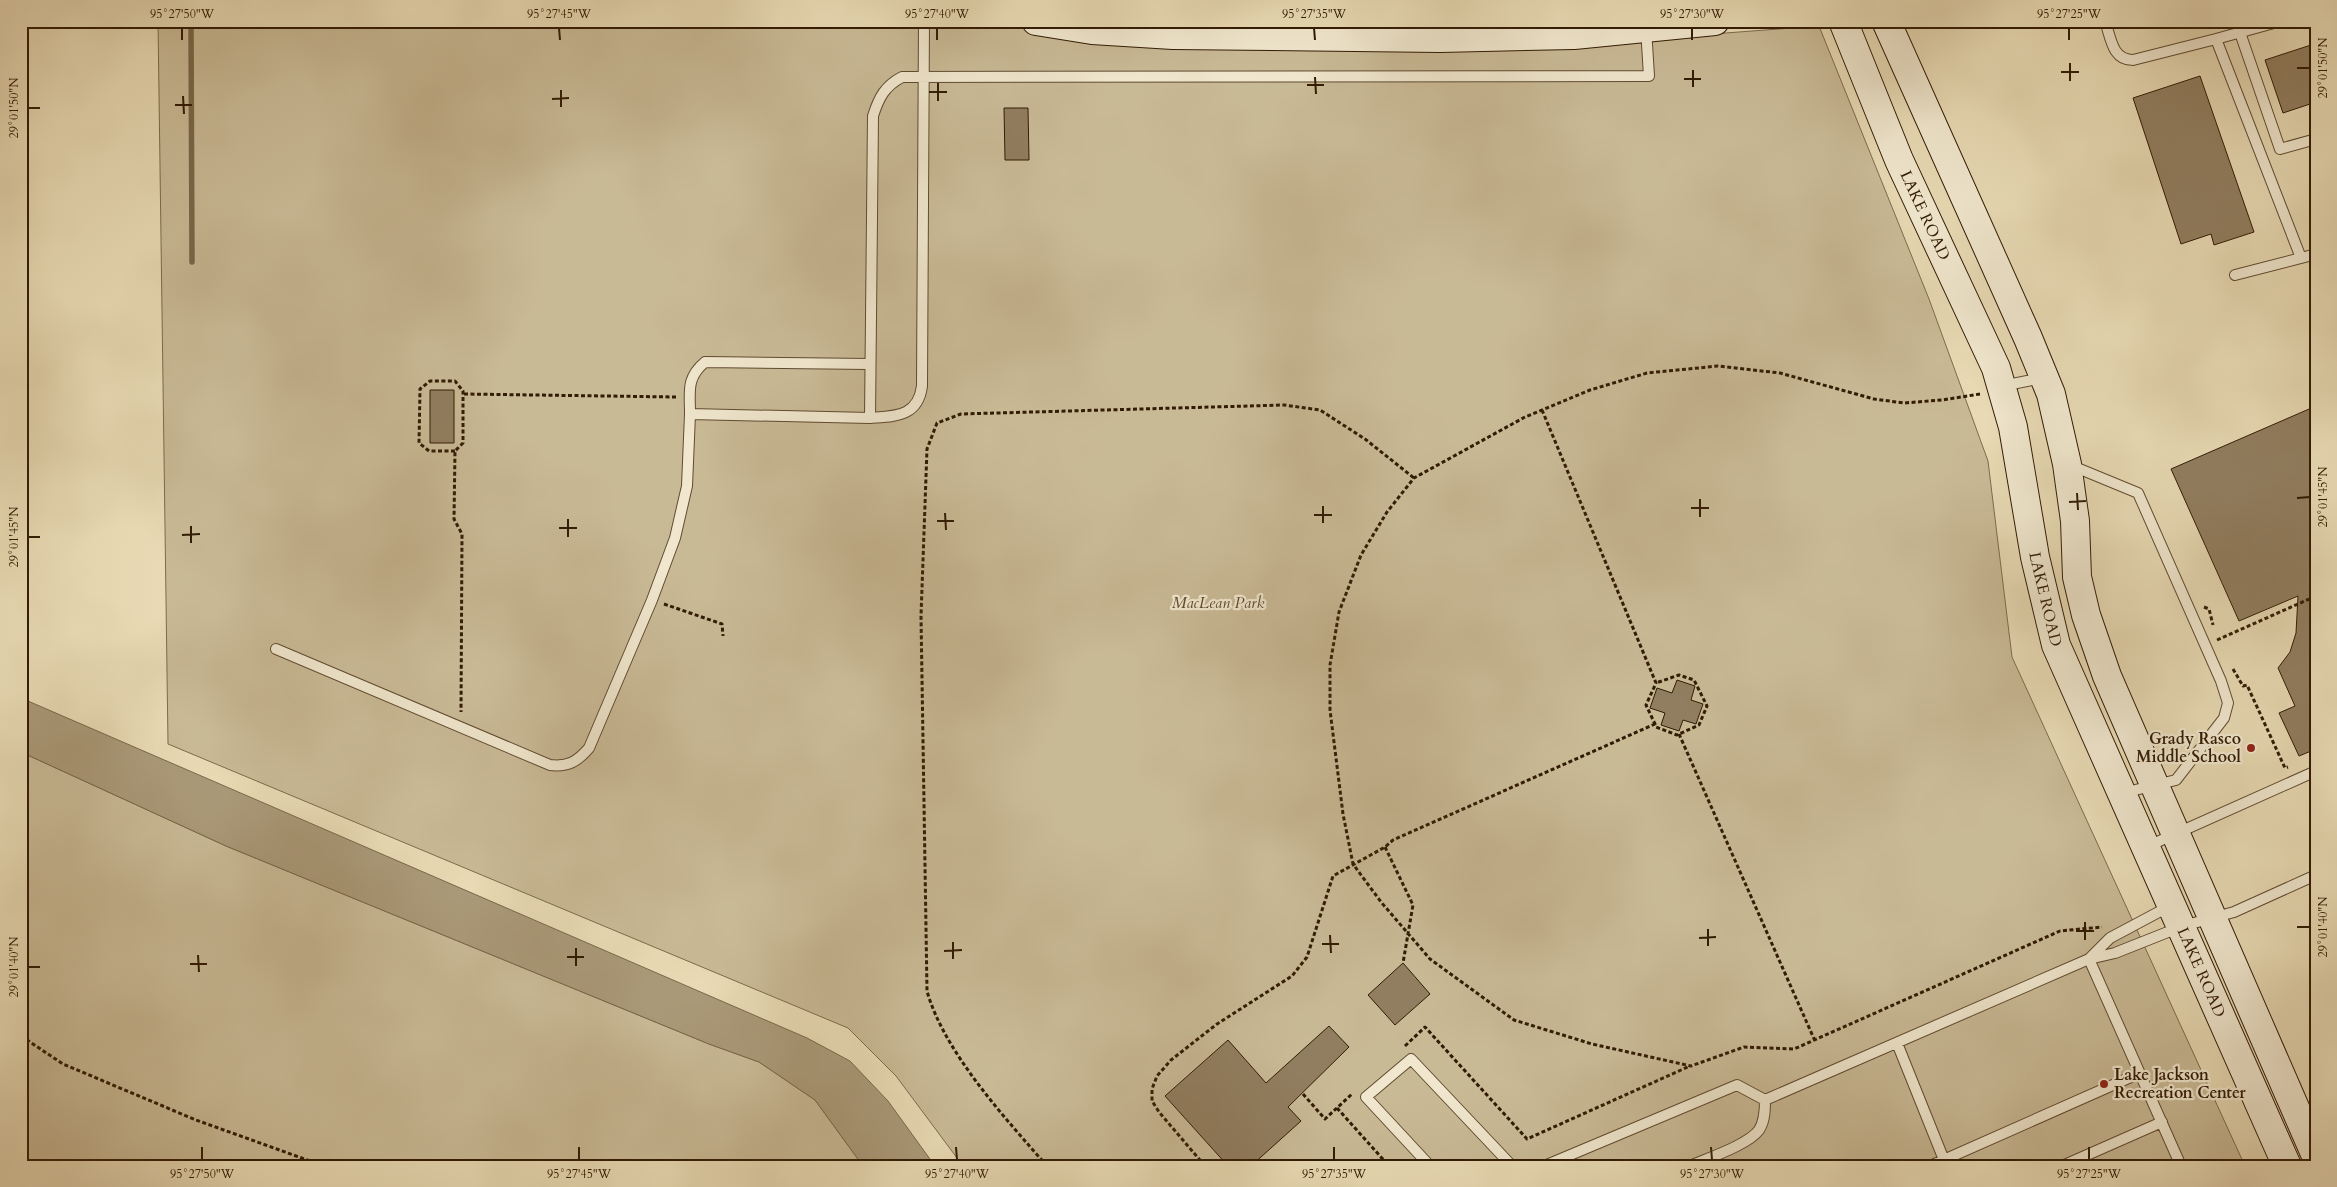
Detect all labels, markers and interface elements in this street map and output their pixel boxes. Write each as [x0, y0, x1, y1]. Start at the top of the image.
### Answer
text: 95°27'50"W [150, 6, 215, 22]
text: 95°27'45"W [527, 6, 592, 22]
text: 95°27'40"W [905, 6, 970, 22]
text: 95°27'35"W [1282, 6, 1347, 22]
text: 95°27'30"W [1660, 6, 1725, 22]
text: 95°27'25"W [2037, 6, 2102, 22]
text: 29°01'50"N [2315, 37, 2331, 98]
text: 29°01'50"N [6, 77, 22, 138]
street label: LAKE ROAD [1894, 167, 1955, 264]
text: 29°01'45"N [2315, 466, 2331, 527]
text: 29°01'45"N [6, 506, 22, 567]
street label: LAKE ROAD [2023, 550, 2067, 649]
park label: MacLean Park [1172, 592, 1264, 614]
place label: Grady Rasco Middle School [2136, 728, 2241, 768]
marker: Grady Rasco Middle School [2245, 742, 2257, 754]
text: 29°01'40"N [2315, 896, 2331, 957]
street label: LAKE ROAD [2171, 924, 2231, 1021]
text: 29°01'40"N [6, 936, 22, 997]
place label: Lake Jackson Recreation Center [2114, 1064, 2246, 1104]
marker: Lake Jackson Recreation Center [2098, 1078, 2110, 1090]
text: 95°27'50"W [170, 1166, 235, 1182]
text: 95°27'45"W [547, 1166, 612, 1182]
text: 95°27'40"W [925, 1166, 990, 1182]
text: 95°27'35"W [1302, 1166, 1367, 1182]
text: 95°27'30"W [1680, 1166, 1745, 1182]
text: 95°27'25"W [2057, 1166, 2122, 1182]

